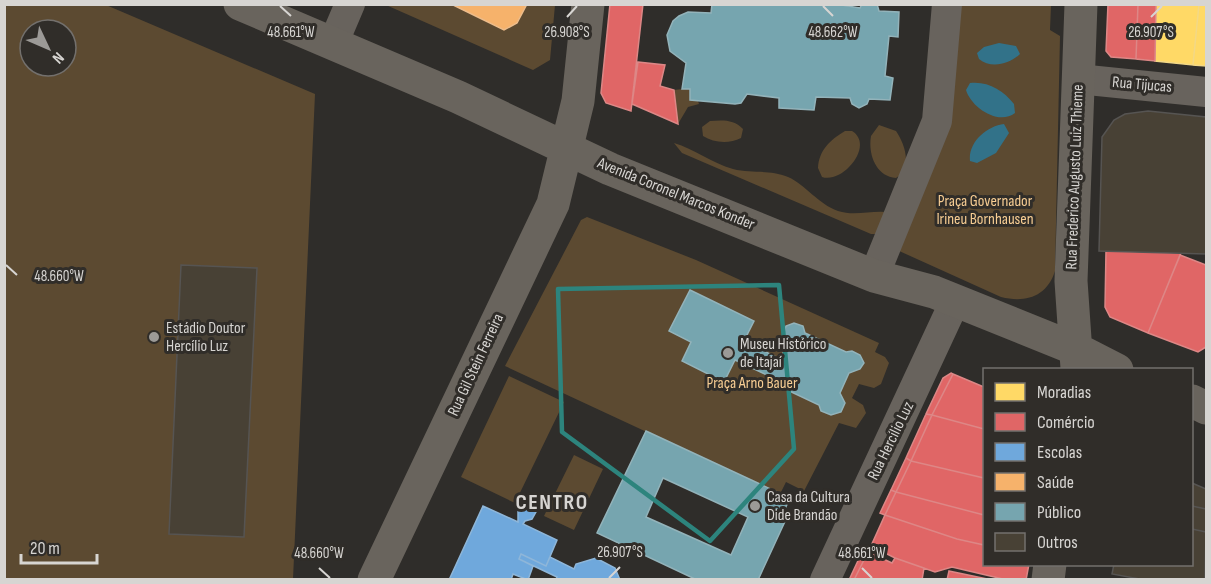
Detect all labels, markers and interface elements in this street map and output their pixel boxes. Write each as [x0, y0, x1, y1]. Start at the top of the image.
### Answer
north arrow [18, 18, 78, 78]
text: 48.661°W [267, 23, 315, 42]
text: 26.908°S [544, 23, 590, 42]
text: 48.662°W [809, 23, 858, 42]
text: 26.907°S [1128, 23, 1174, 42]
text: N [48, 48, 68, 67]
street label: Rua Tijucas [1111, 73, 1173, 97]
street label: Rua Frederico Augusto Luiz Thieme [1062, 84, 1088, 270]
street label: Avenida Coronel Marcos Konder [594, 153, 758, 234]
park label: Praça Governador Irineu Bornhausen [936, 192, 1034, 229]
text: 48.660°W [34, 267, 84, 286]
street label: Rua Gil Stein Ferreira [444, 311, 508, 419]
place label: Estádio Doutor Hercílio Luz [166, 319, 246, 356]
marker: Estádio Doutor Hercílio Luz [147, 330, 161, 344]
place label: Museu Histórico de Itajaí [740, 335, 826, 372]
marker: Museu Histórico de Itajaí [721, 346, 735, 360]
legend [983, 368, 1193, 566]
park label: Praça Arno Bauer [707, 374, 798, 393]
text: Moradias [1037, 382, 1091, 403]
street label: Rua Hercílio Luz [864, 398, 918, 483]
text: Comércio [1037, 412, 1095, 433]
text: Escolas [1037, 442, 1082, 463]
text: Saúde [1037, 472, 1074, 493]
place label: Casa da Cultura Dide Brandão [767, 488, 850, 525]
district label: CENTRO [515, 489, 589, 516]
marker: Casa da Cultura Dide Brandão [748, 499, 762, 513]
text: Público [1037, 502, 1081, 523]
scale bar [21, 527, 98, 565]
text: Outros [1037, 532, 1078, 553]
text: 20 m [30, 538, 60, 559]
text: 26.907°S [597, 543, 643, 562]
text: 48.660°W [294, 544, 344, 563]
text: 48.661°W [838, 544, 886, 563]

